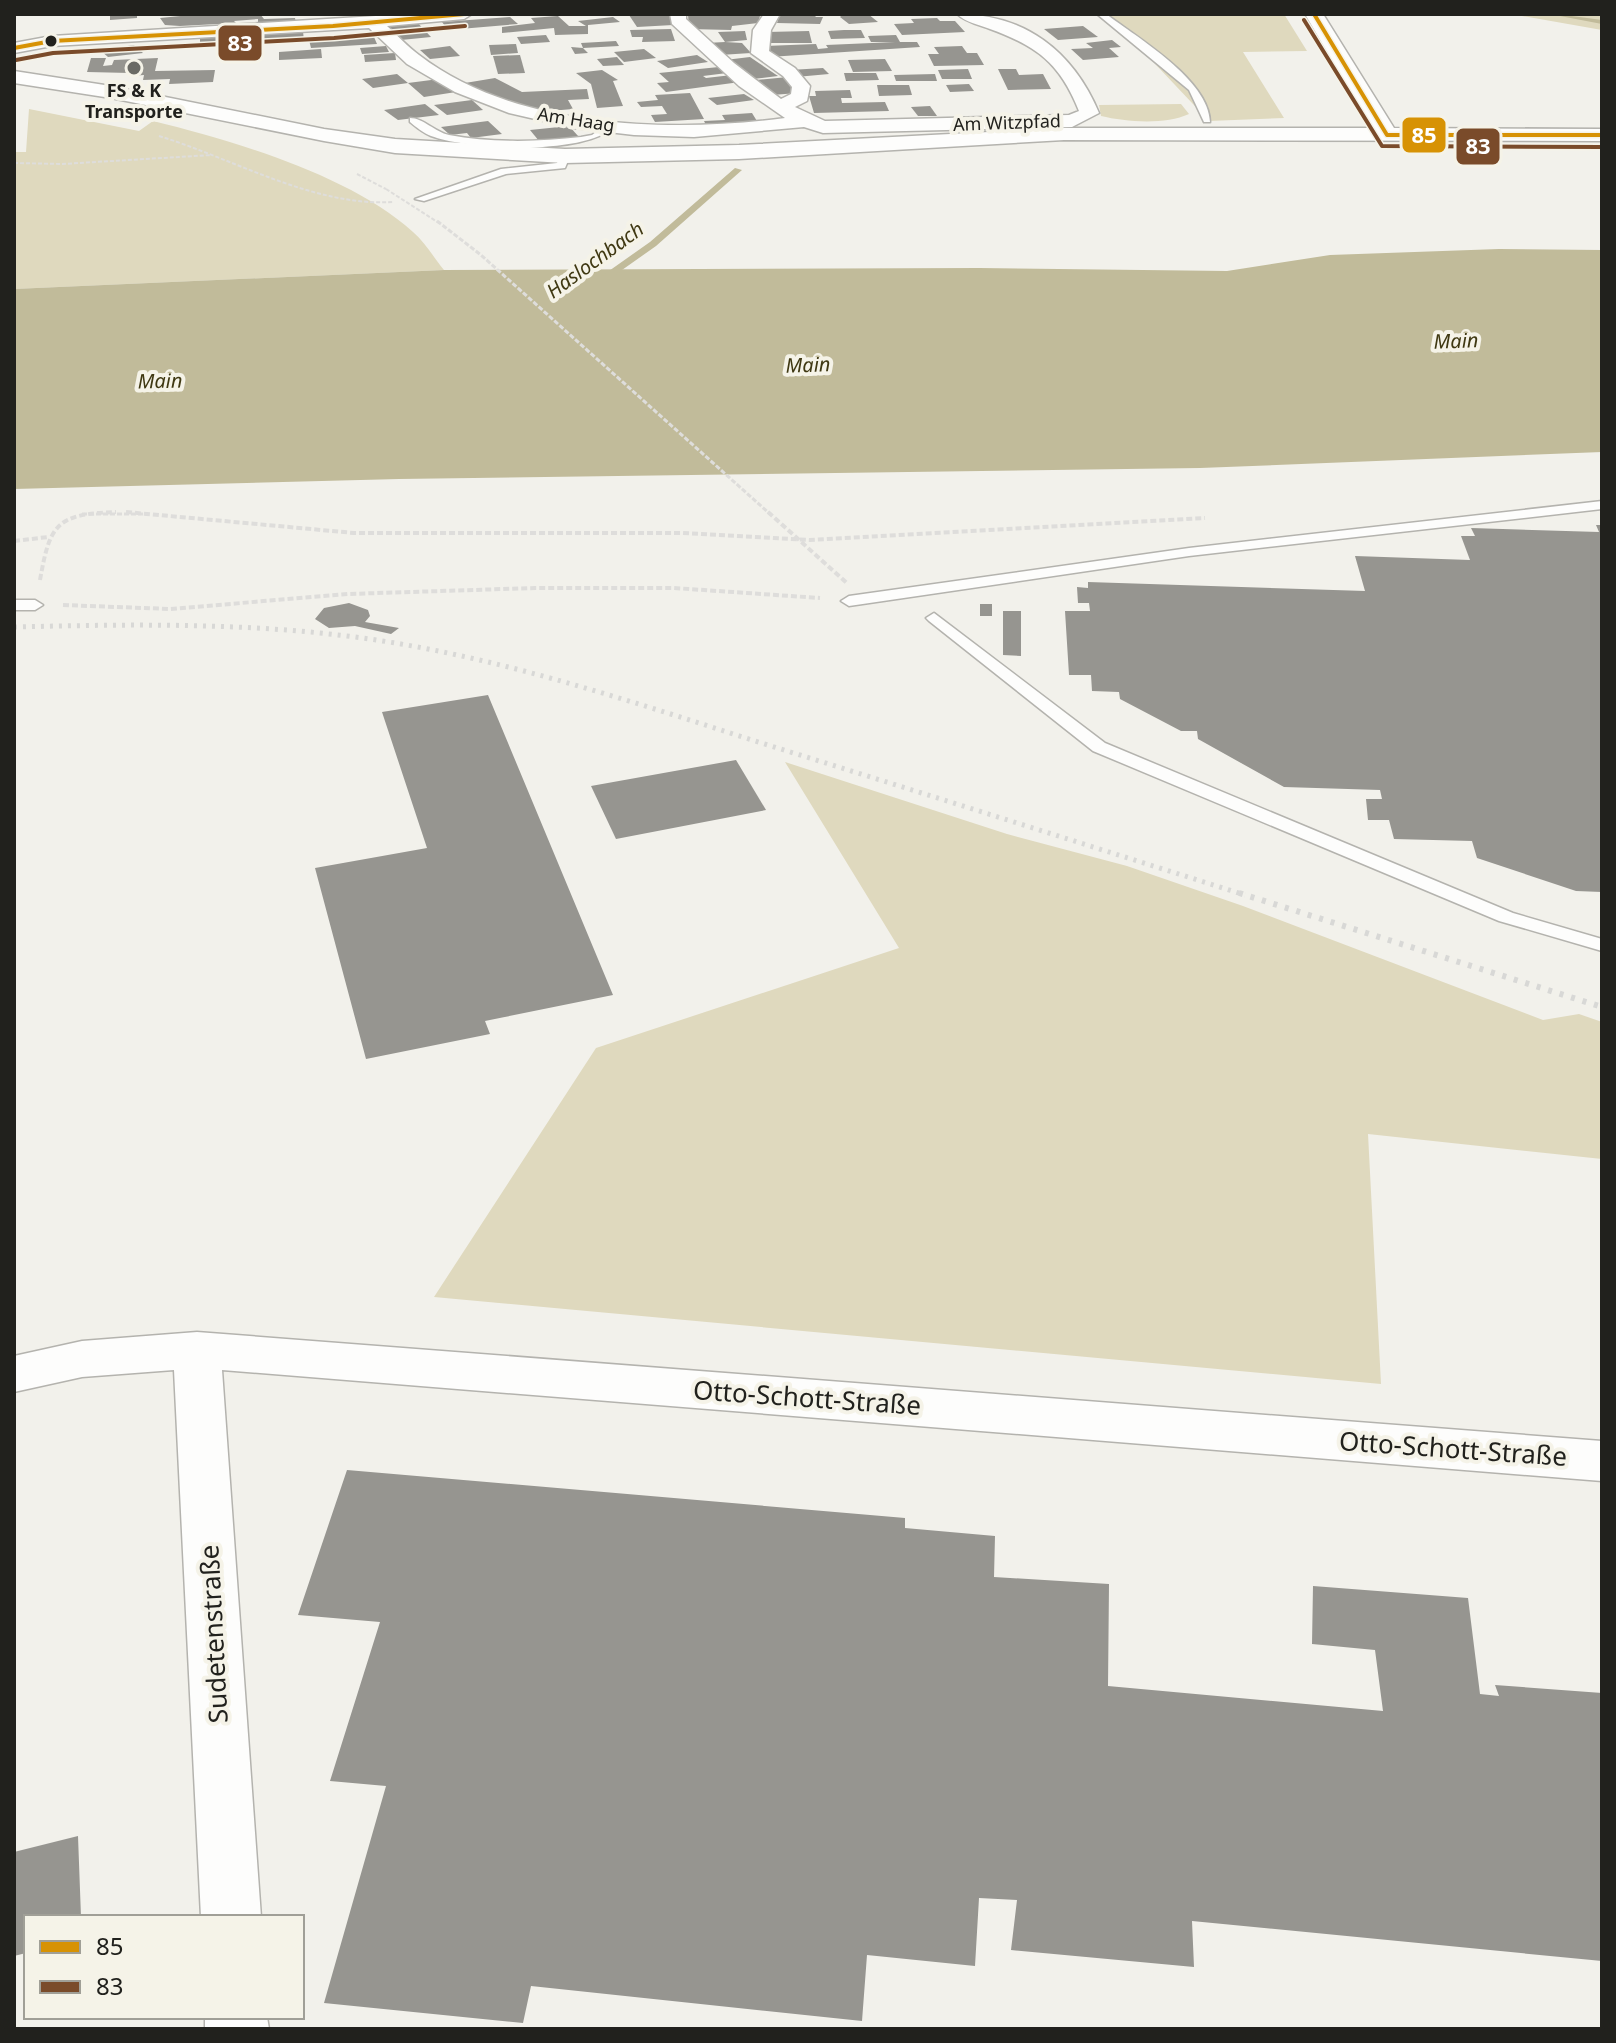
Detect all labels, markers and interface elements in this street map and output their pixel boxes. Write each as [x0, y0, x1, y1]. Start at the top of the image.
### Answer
line badge: 83 [217, 24, 263, 62]
text: 83 [227, 27, 253, 57]
unlabelled marker [43, 33, 59, 49]
marker: FS & K Transporte [125, 59, 143, 77]
place label: FS & K Transporte [85, 78, 183, 123]
street label: Am Haag [536, 101, 616, 137]
street label: Am Witzpfad [953, 108, 1061, 136]
line badge: 85 [1401, 116, 1447, 154]
text: 85 [1411, 119, 1437, 149]
line badge: 83 [1455, 127, 1501, 166]
text: 83 [1465, 130, 1491, 160]
water label: Haslochbach [541, 215, 649, 304]
water label: Main [1433, 326, 1479, 355]
water label: Main [785, 350, 831, 379]
water label: Main [137, 367, 183, 394]
street label: Otto-Schott-Straße [692, 1371, 922, 1423]
street label: Otto-Schott-Straße [1338, 1422, 1568, 1474]
street label: Sudetenstraße [190, 1544, 236, 1724]
legend [24, 1915, 304, 2019]
text: 85 [96, 1929, 123, 1962]
text: 83 [96, 1969, 123, 2002]

